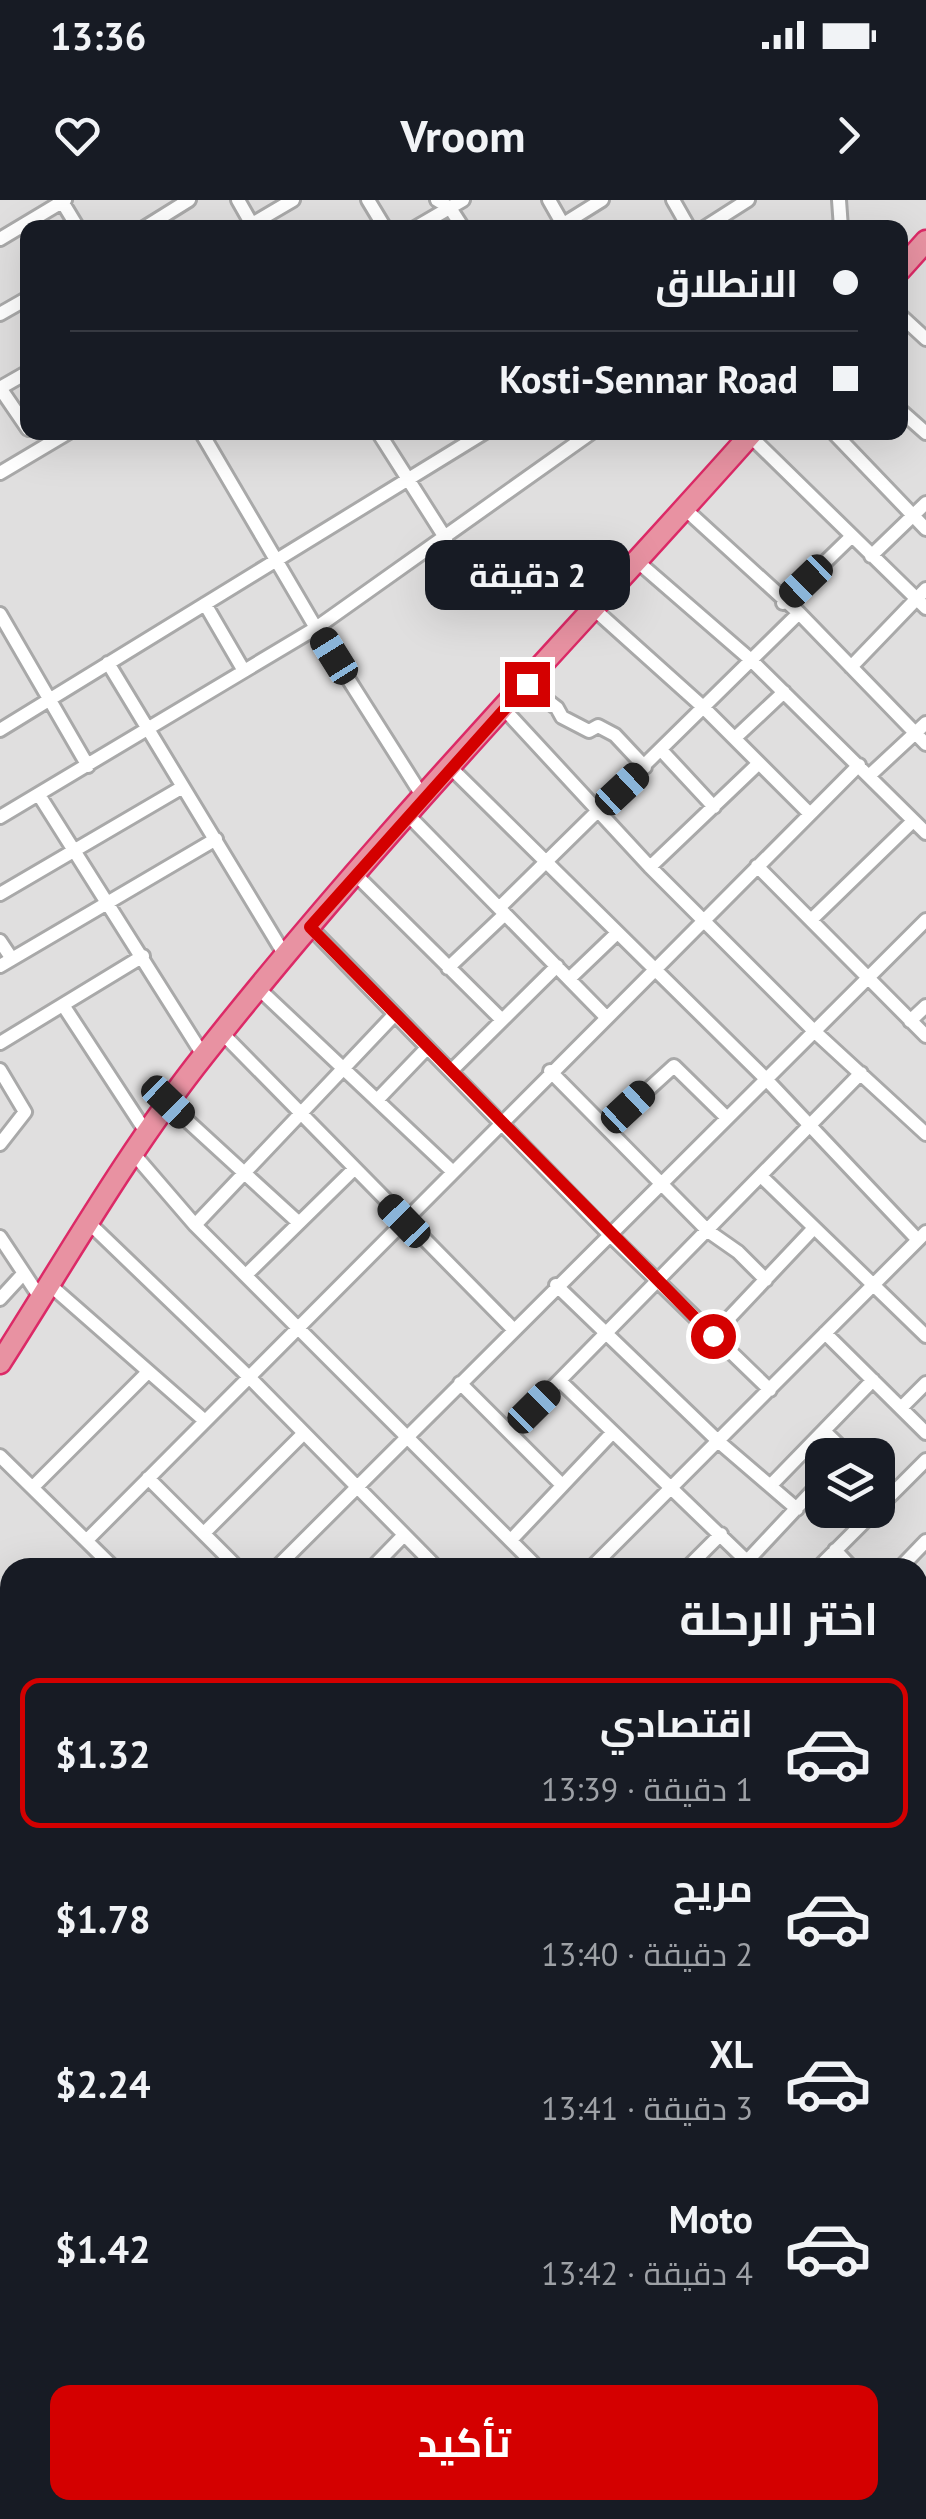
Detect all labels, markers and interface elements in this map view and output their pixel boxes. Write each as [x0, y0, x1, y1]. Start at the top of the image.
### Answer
text: 13:36 [50, 11, 146, 60]
text: Vroom [401, 106, 525, 164]
icon: heart [50, 108, 105, 163]
icon: forward [821, 108, 876, 163]
text: الانطلاق [655, 258, 798, 307]
text: Kosti-Sennar Road [499, 354, 798, 403]
callout: 2 دقيقة [424, 539, 630, 609]
car [774, 549, 838, 613]
text: 2 دقيقة [469, 554, 586, 596]
car [305, 623, 363, 689]
route end [505, 662, 550, 707]
car [590, 758, 654, 820]
car [136, 1070, 200, 1134]
car [596, 1076, 660, 1138]
car [372, 1189, 436, 1253]
route start [691, 1314, 736, 1359]
car [502, 1375, 566, 1439]
map controls [805, 1438, 895, 1528]
button: layers [805, 1438, 895, 1528]
text: اختر الرحلة [680, 1589, 878, 1647]
text: اقتصادي [600, 1698, 753, 1747]
icon: car [783, 1708, 873, 1798]
text: $1.32 [55, 1729, 151, 1778]
text: 1 دقيقة · 13:39 [541, 1768, 753, 1810]
text: مريح [673, 1863, 753, 1912]
icon: car [783, 1873, 873, 1963]
text: $1.78 [55, 1894, 151, 1943]
text: 2 دقيقة · 13:40 [541, 1933, 753, 1975]
text: XL [709, 2029, 753, 2078]
icon: car [783, 2038, 873, 2128]
text: $2.24 [55, 2059, 151, 2108]
text: 3 دقيقة · 13:41 [541, 2087, 753, 2129]
text: Moto [669, 2194, 753, 2243]
icon: car [783, 2203, 873, 2293]
text: $1.42 [55, 2224, 151, 2273]
text: 4 دقيقة · 13:42 [541, 2252, 753, 2294]
button: تأكيد [50, 2385, 878, 2500]

